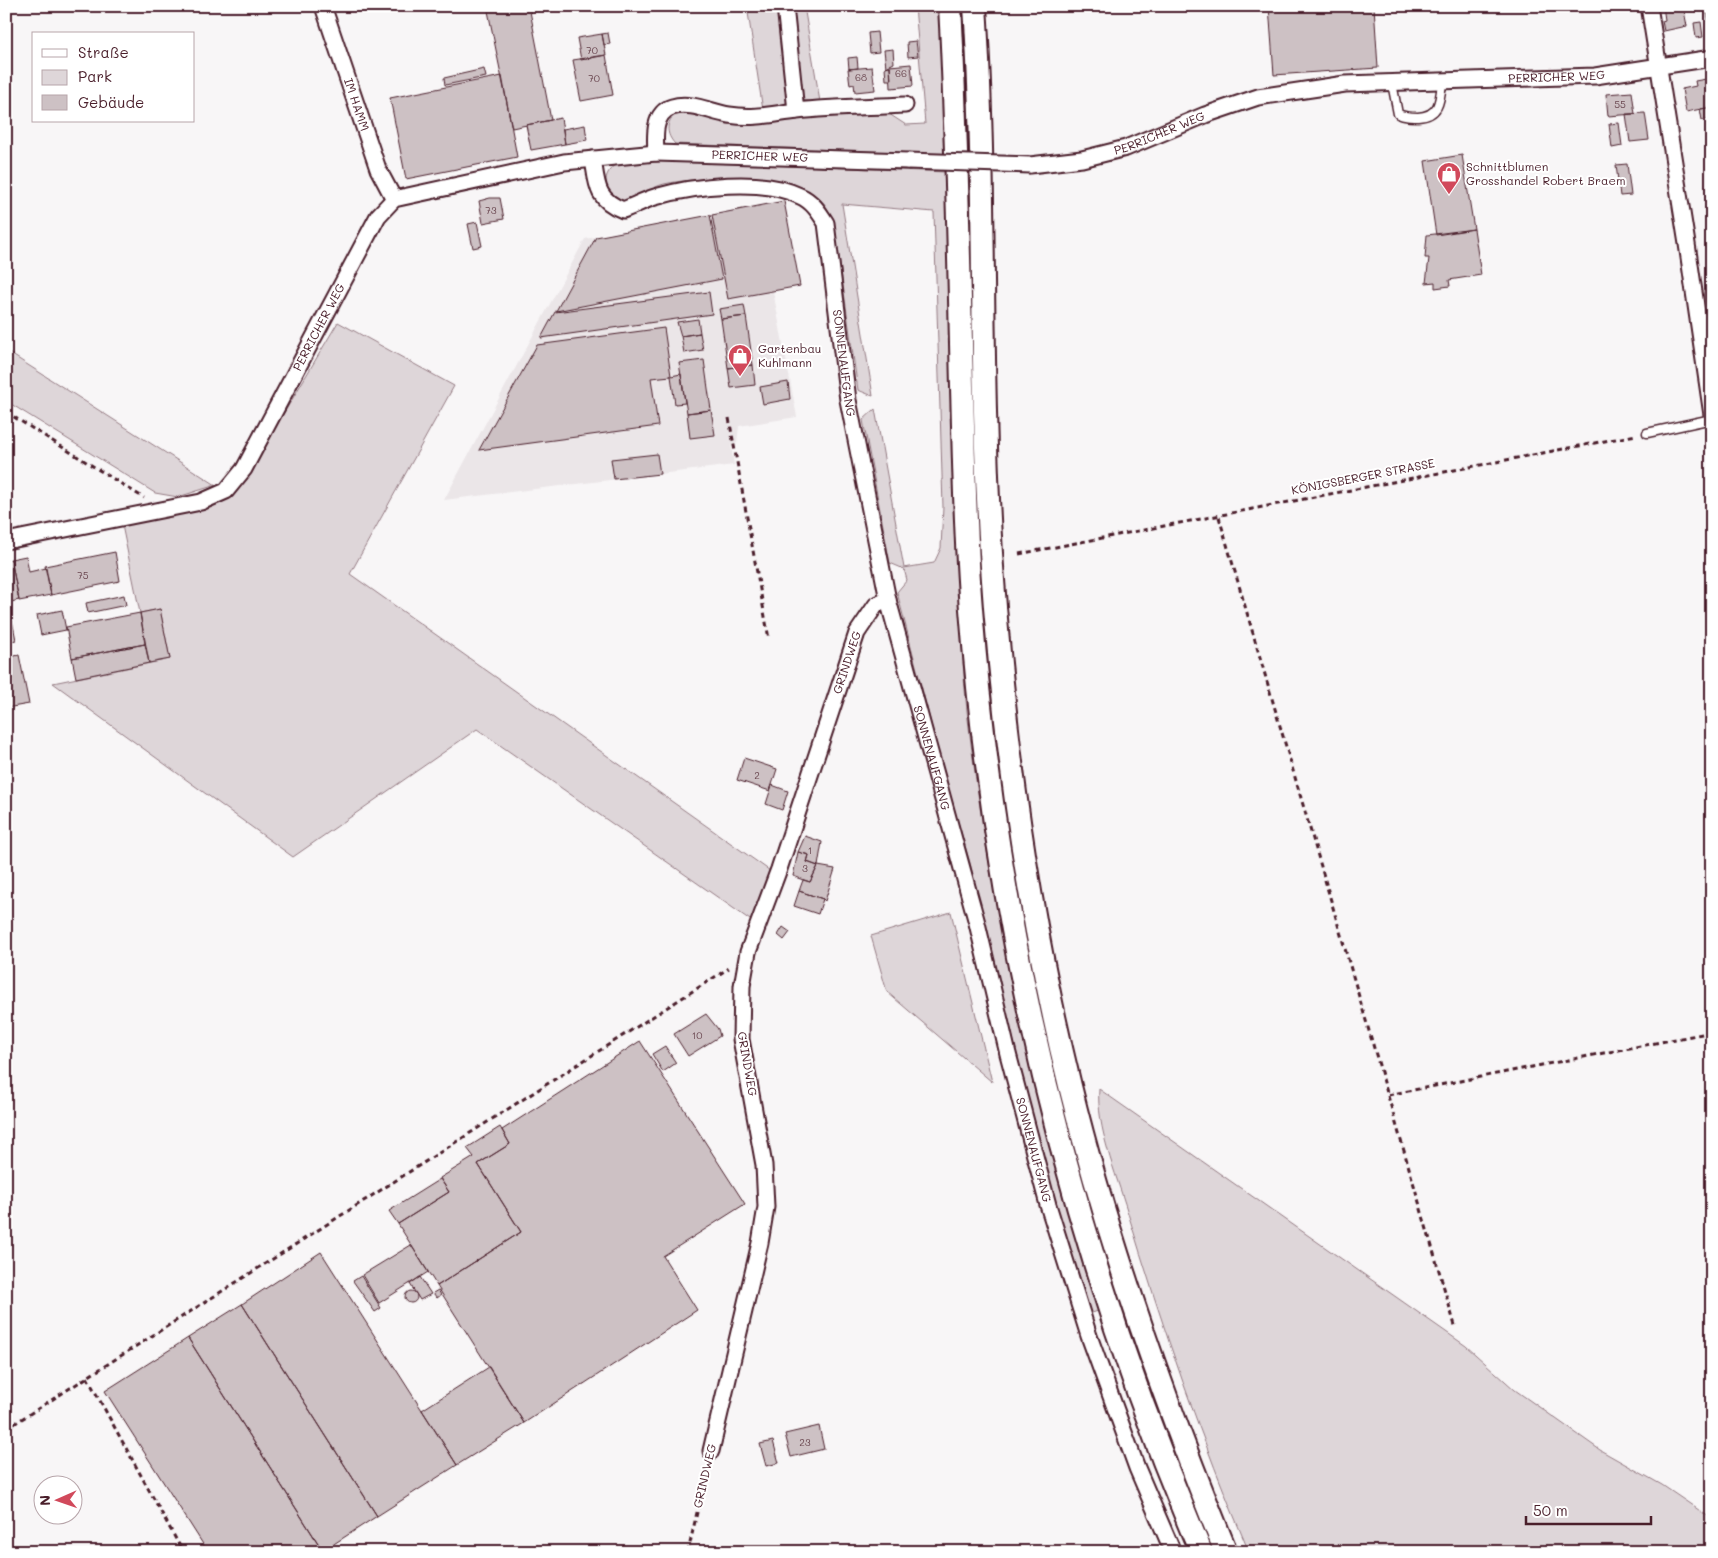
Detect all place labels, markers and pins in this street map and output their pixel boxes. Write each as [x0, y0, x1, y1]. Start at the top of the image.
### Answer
place label: Schnittblumen Grosshandel Robert Braem [1466, 158, 1625, 188]
shop icon: Schnittblumen Grosshandel Robert Braem [1436, 161, 1462, 195]
place label: Gartenbau Kuhlmann [758, 340, 821, 370]
shop icon: Gartenbau Kuhlmann [727, 343, 753, 377]

